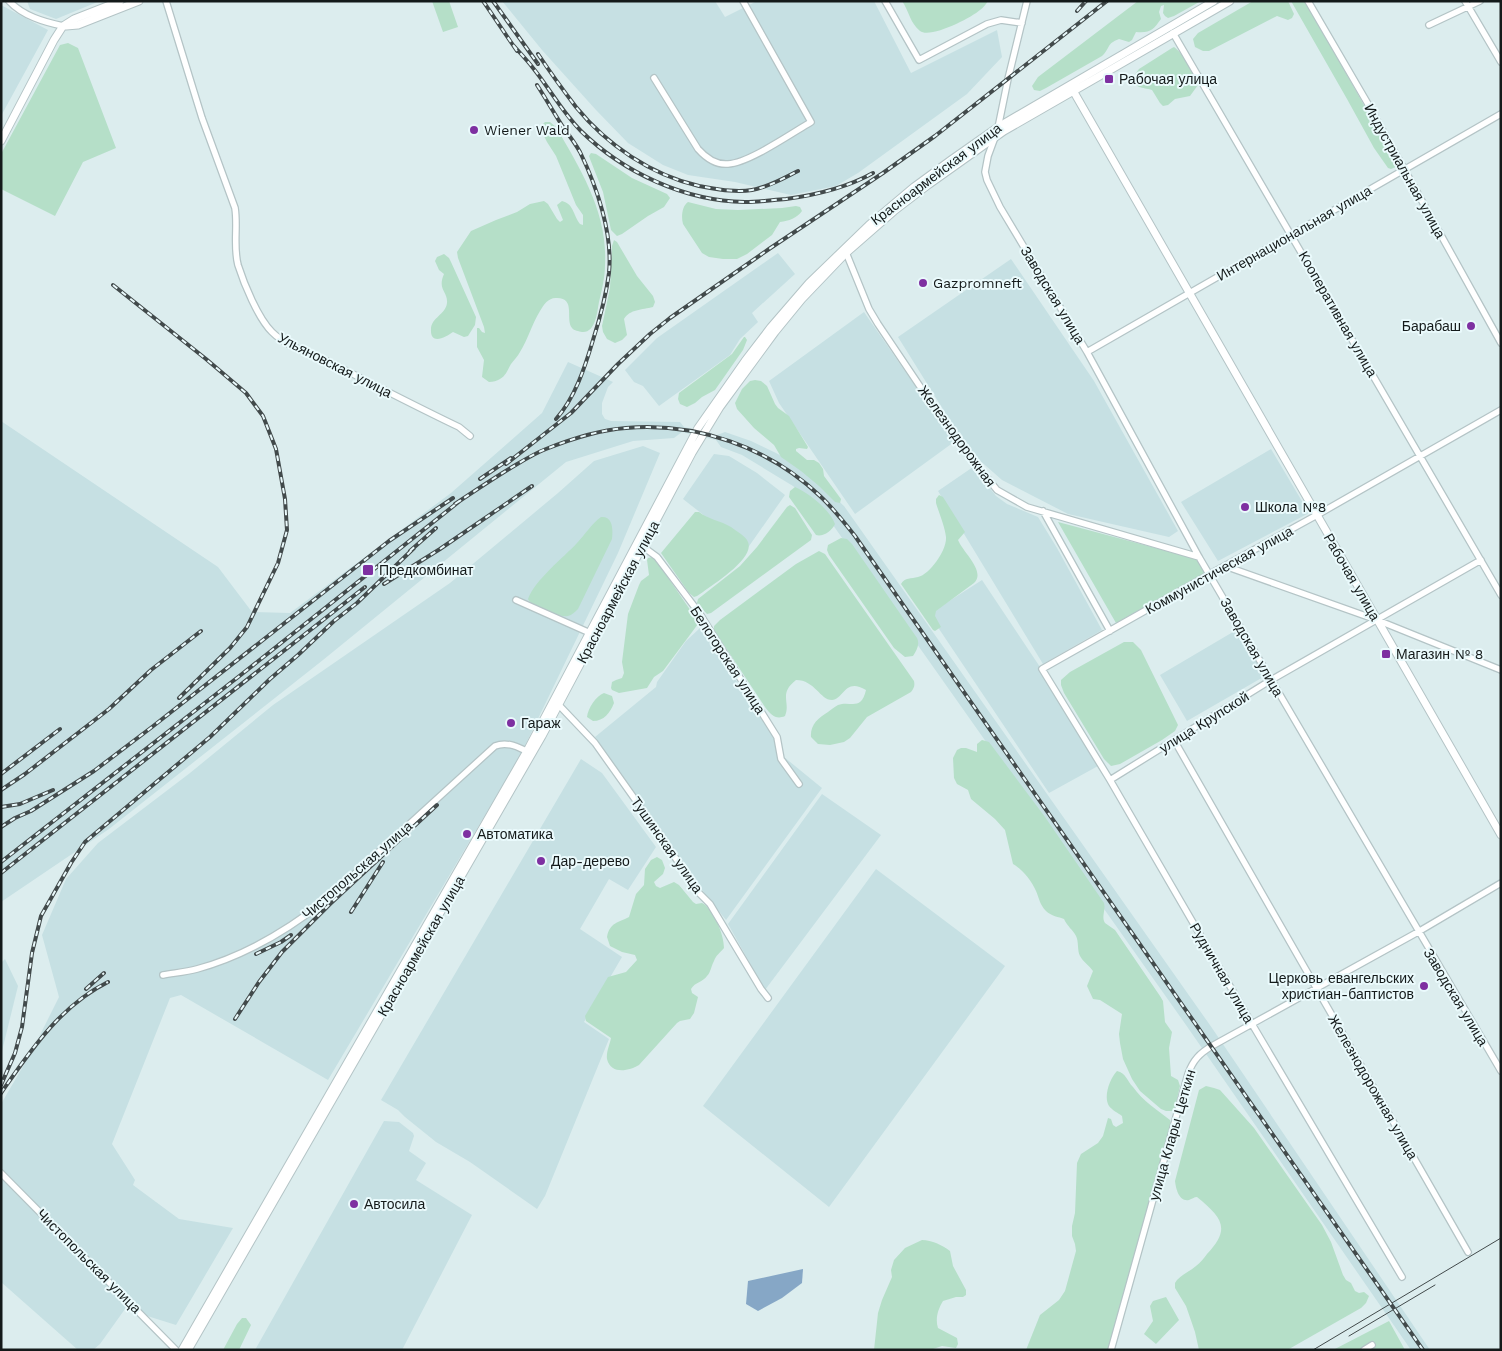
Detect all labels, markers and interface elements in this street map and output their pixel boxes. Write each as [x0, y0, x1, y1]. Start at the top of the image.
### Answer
place label: Рабочая улица [1119, 71, 1217, 87]
marker: Рабочая улица [1103, 73, 1115, 85]
street label: Индустриальная улица [1361, 101, 1449, 241]
street label: Красноармейская улица [868, 120, 1005, 228]
place label: Wiener Wald [484, 122, 570, 138]
marker: Wiener Wald [468, 124, 480, 136]
street label: Интернациональная улица [1214, 182, 1374, 284]
street label: Заводская улица [1017, 243, 1089, 347]
street label: Кооперативная улица [1295, 248, 1381, 380]
place label: Gazpromneft [933, 275, 1022, 291]
marker: Gazpromneft [917, 277, 929, 289]
place label: Барабаш [1402, 318, 1461, 334]
marker: Барабаш [1465, 320, 1477, 332]
street label: Ульяновская улица [275, 329, 395, 401]
street label: Железнодорожная [915, 382, 999, 490]
place label: Школа №8 [1255, 499, 1326, 515]
marker: Школа №8 [1239, 501, 1251, 513]
street label: Красноармейская улица [574, 518, 663, 666]
street label: Коммунистическая улица [1142, 523, 1296, 617]
street label: Рабочая улица [1321, 531, 1384, 624]
place label: Предкомбинат [379, 562, 474, 578]
marker: Предкомбинат [361, 563, 375, 577]
street label: Заводская улица [1217, 595, 1287, 699]
street label: Белогорская улица [687, 603, 769, 717]
place label: Магазин № 8 [1396, 646, 1484, 662]
marker: Магазин № 8 [1380, 648, 1392, 660]
street label: улица Крупской [1156, 688, 1252, 756]
place label: Гараж [521, 715, 561, 731]
marker: Гараж [505, 717, 517, 729]
street label: Тушинская улица [628, 794, 706, 896]
street label: Чистопольская улица [299, 818, 416, 922]
place label: Автоматика [477, 826, 553, 842]
marker: Автоматика [461, 828, 473, 840]
place label: Дар-дерево [551, 853, 630, 869]
marker: Дар-дерево [535, 855, 547, 867]
street label: Красноармейская улица [374, 873, 468, 1019]
street label: Рудничная улица [1187, 920, 1257, 1026]
street label: Заводская улица [1420, 945, 1492, 1049]
place label: Церковь евангельских христиан-баптистов [1268, 970, 1414, 1002]
marker: Церковь евангельских христиан-баптистов [1418, 980, 1430, 992]
street label: Железнодорожная улица [1325, 1012, 1421, 1162]
street label: улица Клары Цеткин [1146, 1068, 1198, 1202]
place label: Автосила [364, 1196, 425, 1212]
marker: Автосила [348, 1198, 360, 1210]
street label: Чистопольская улица [34, 1206, 145, 1317]

